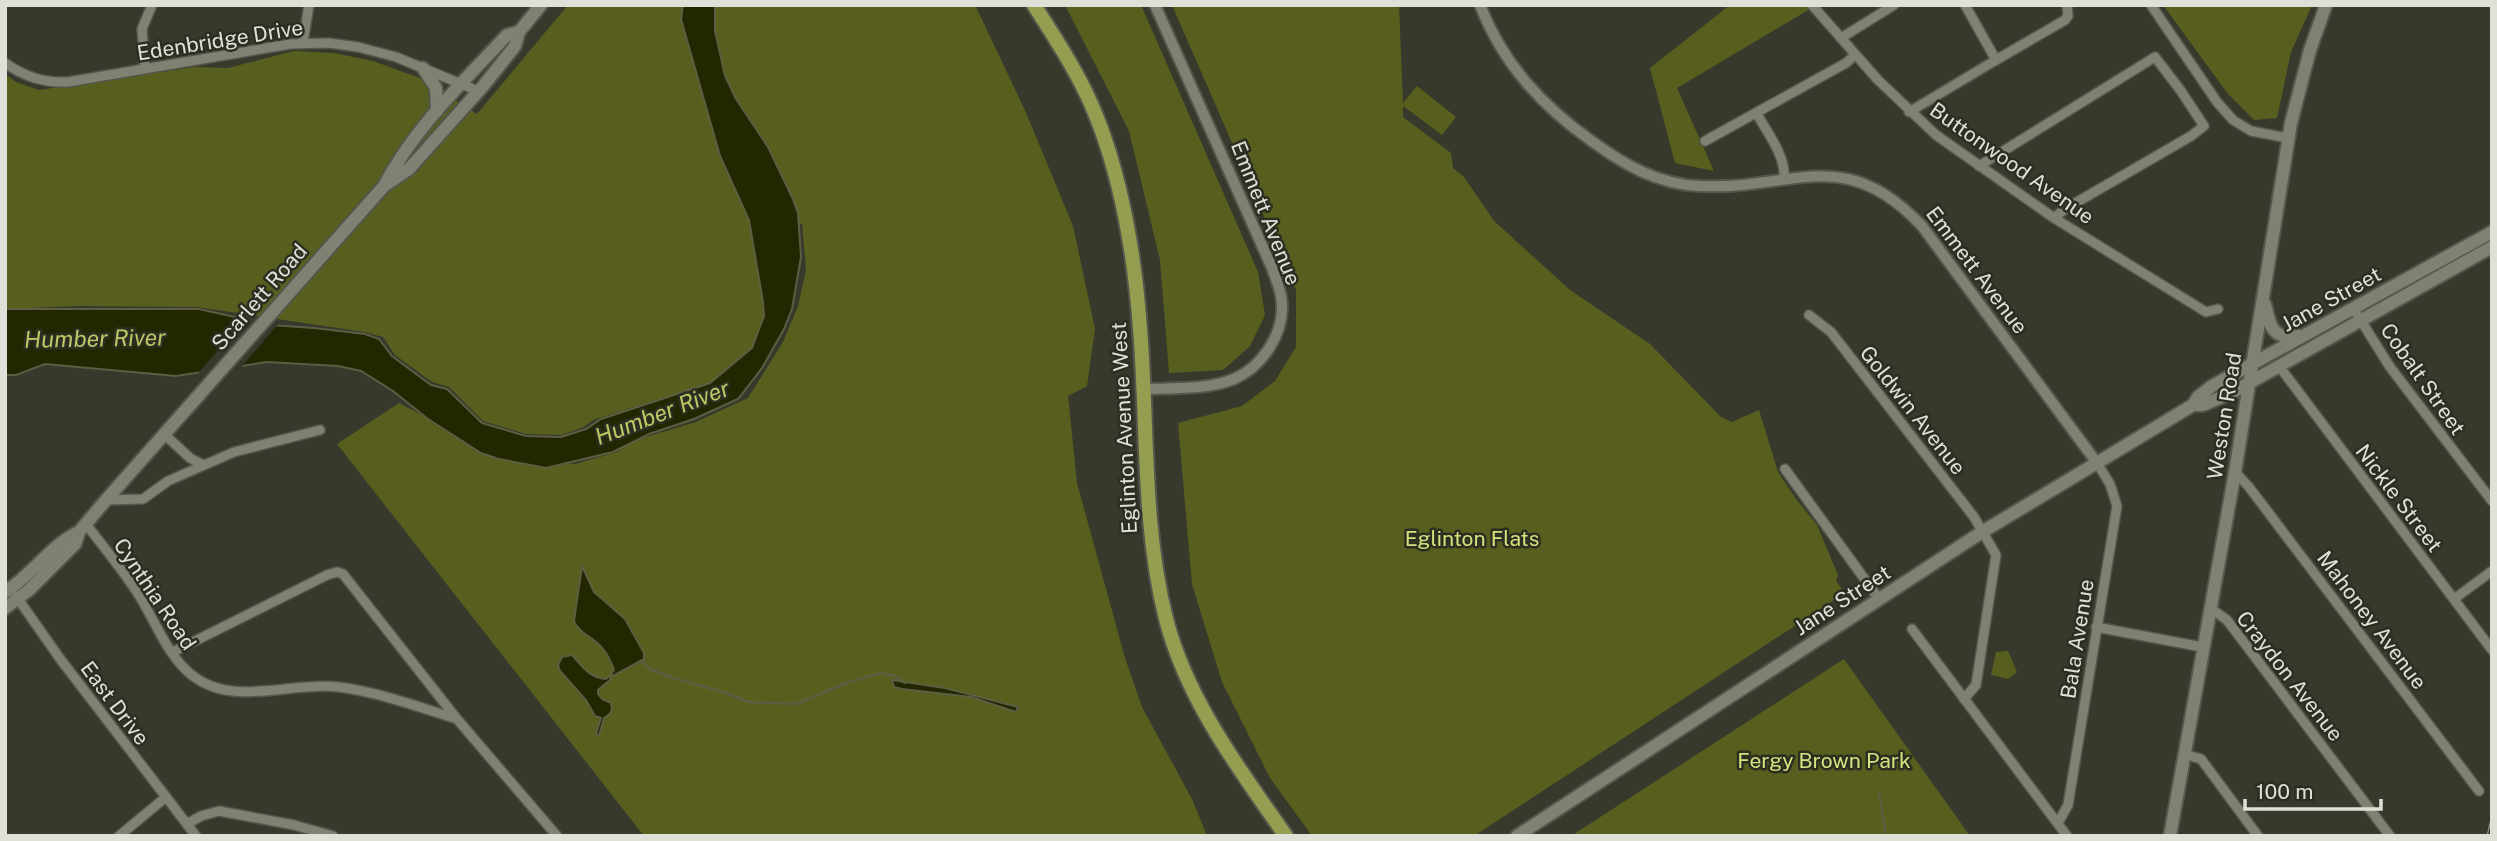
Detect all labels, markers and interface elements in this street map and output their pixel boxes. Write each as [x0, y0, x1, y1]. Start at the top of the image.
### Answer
street label: Edenbridge Drive [135, 15, 305, 65]
street label: Buttonwood Avenue [1925, 97, 2099, 229]
street label: Emmett Avenue [1226, 137, 1306, 289]
street label: Emmett Avenue [1921, 201, 2033, 339]
street label: Scarlett Road [206, 239, 312, 355]
street label: Jane Street [2277, 261, 2385, 337]
street label: Cobalt Street [2375, 318, 2471, 440]
street label: Eglinton Avenue West [1106, 321, 1142, 535]
water label: Humber River [24, 323, 166, 353]
street label: Goldwin Avenue [1855, 341, 1971, 479]
street label: Weston Road [2202, 351, 2246, 481]
water label: Humber River [591, 374, 733, 450]
street label: Nickle Street [2350, 439, 2448, 557]
park label: Eglinton Flats [1405, 526, 1539, 551]
street label: Cynthia Road [108, 533, 202, 655]
street label: Mahoney Avenue [2312, 546, 2432, 694]
street label: Jane Street [1789, 560, 1895, 640]
street label: Bala Avenue [2055, 577, 2099, 701]
street label: Craydon Avenue [2231, 606, 2349, 746]
street label: East Drive [75, 656, 155, 750]
park label: Fergy Brown Park [1737, 748, 1911, 773]
scale bar [2245, 768, 2382, 812]
text: 100 m [2256, 779, 2313, 804]

